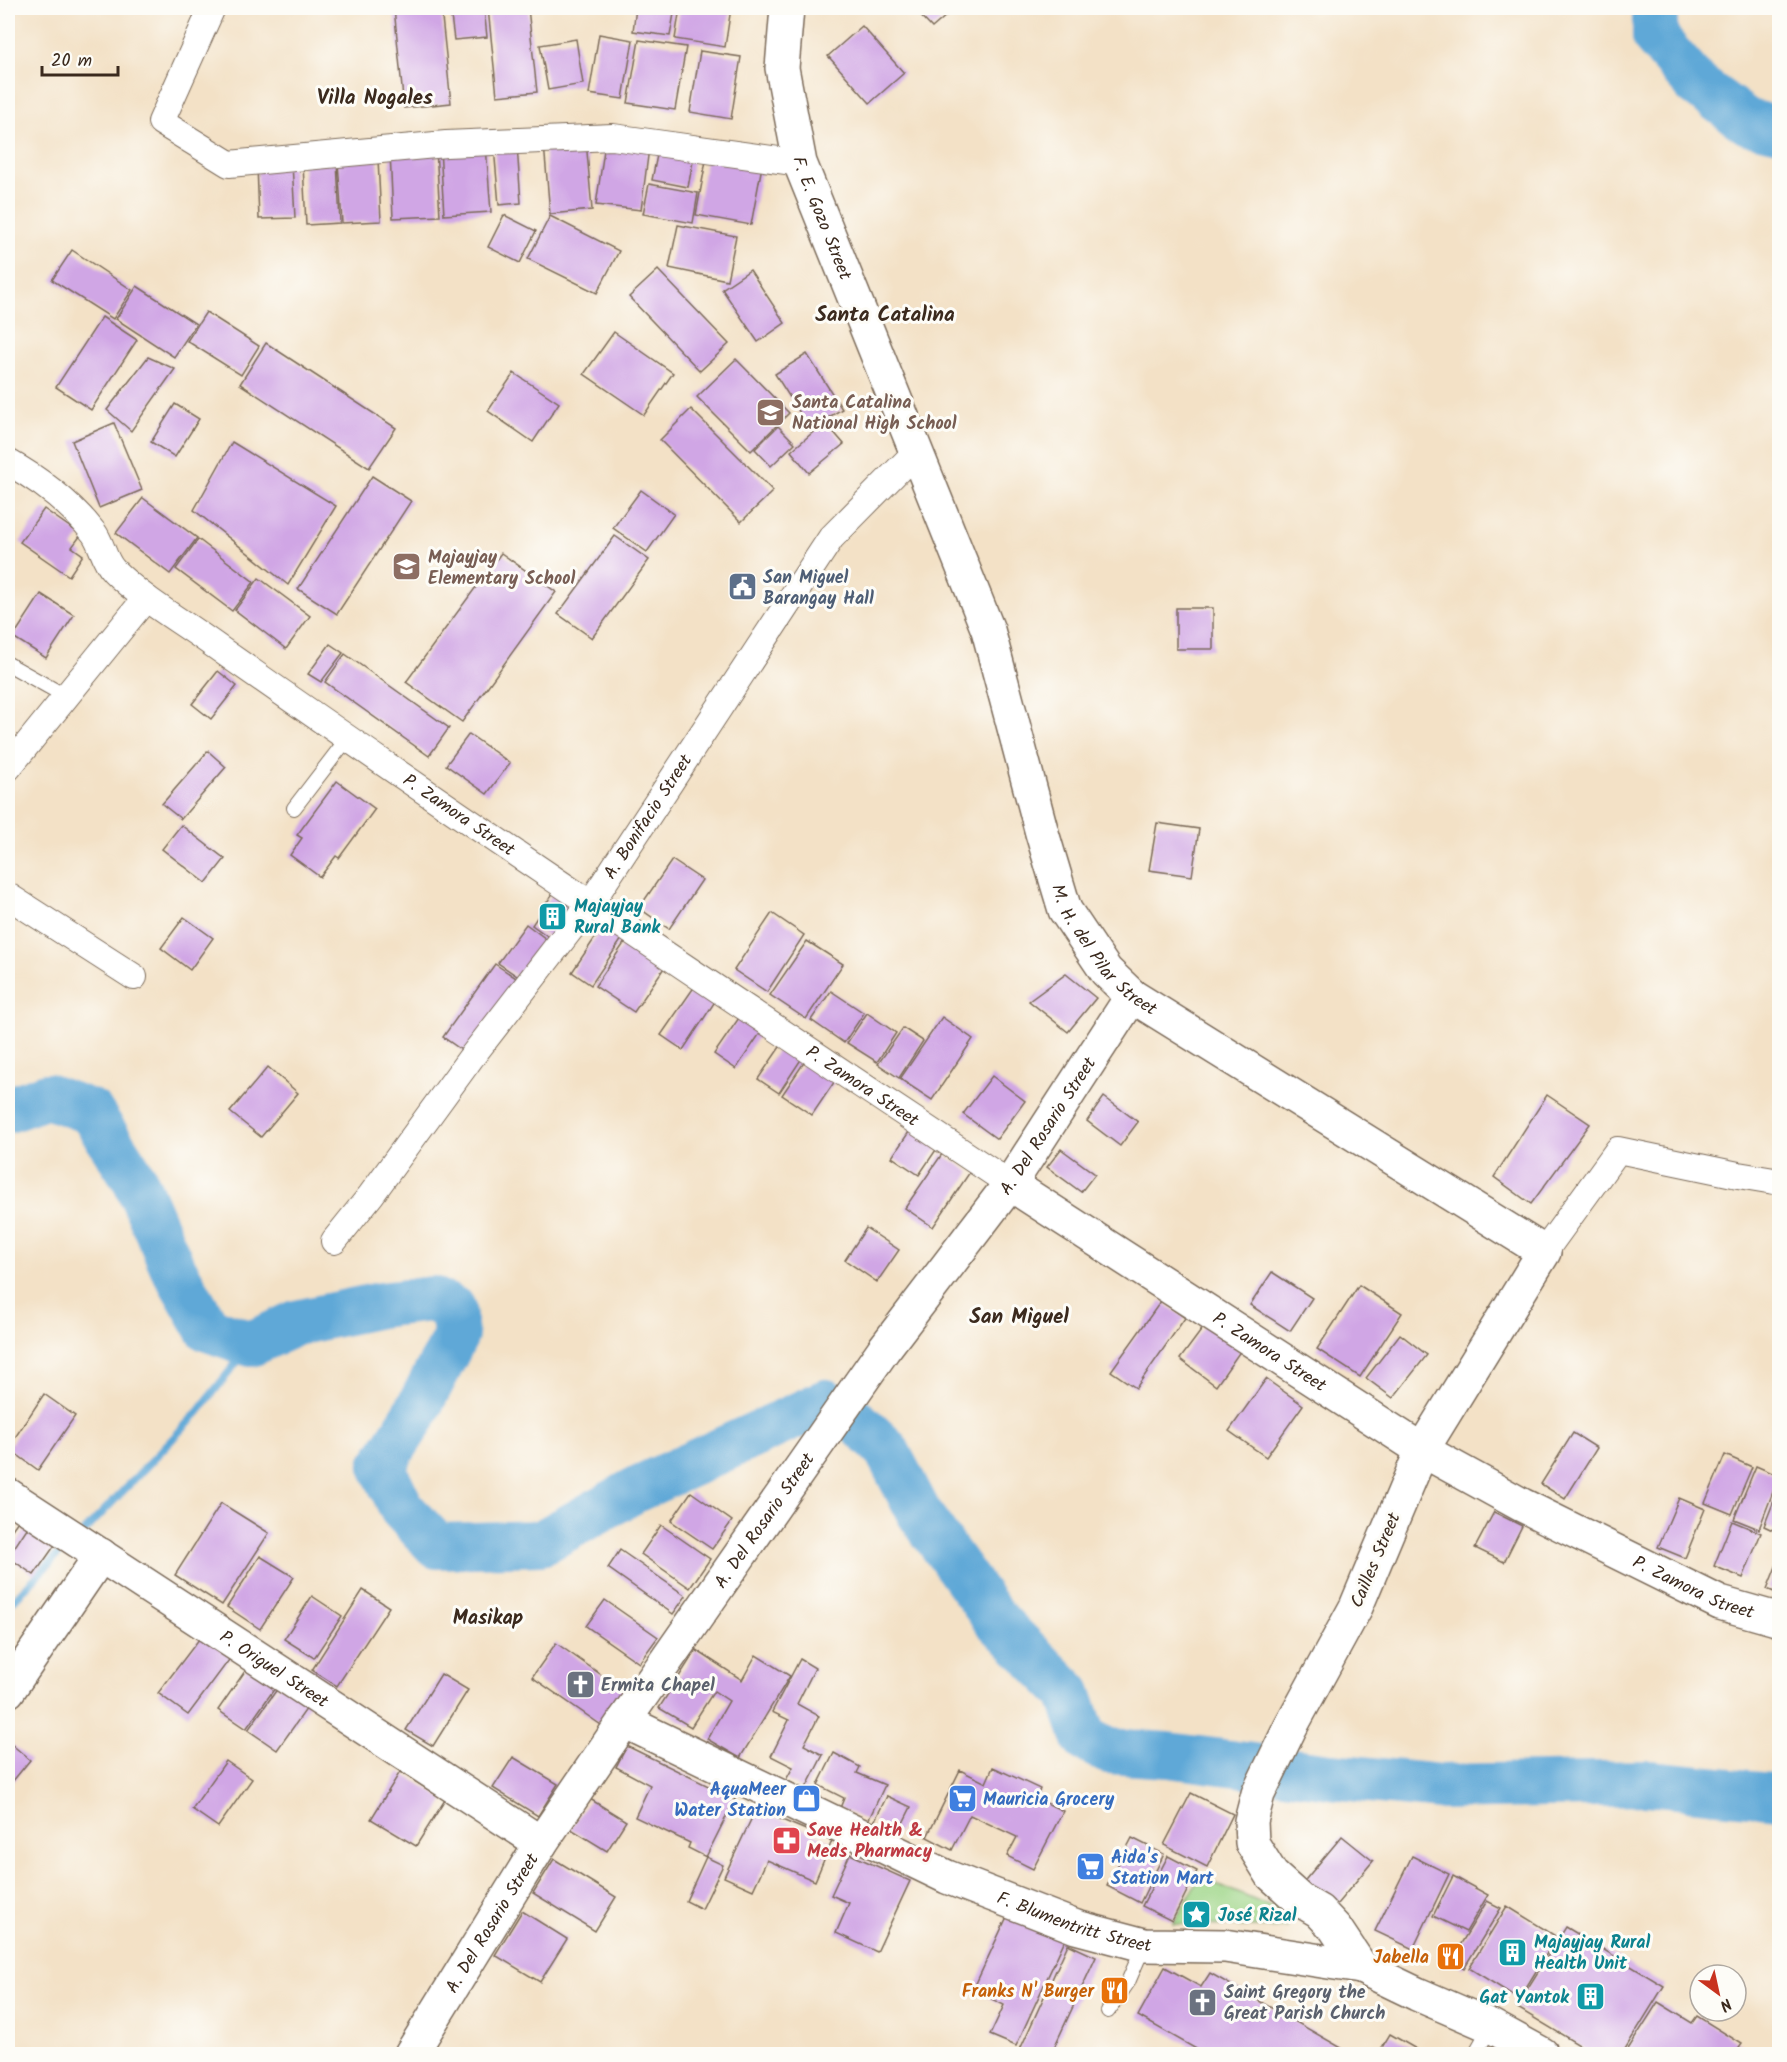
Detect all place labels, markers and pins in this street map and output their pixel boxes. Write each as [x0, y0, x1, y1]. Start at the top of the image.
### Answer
place label: Santa Catalina National High School [792, 389, 957, 439]
school or university icon: Santa Catalina National High School [755, 396, 787, 428]
place label: Majayjay Elementary School [428, 544, 575, 594]
school or university icon: Majayjay Elementary School [391, 551, 423, 583]
place label: San Miguel Barangay Hall [763, 564, 874, 614]
public building icon: San Miguel Barangay Hall [726, 571, 758, 603]
place label: Majayjay Rural Bank [574, 893, 661, 943]
building icon: Majayjay Rural Bank [537, 900, 569, 932]
church icon: Ermita Chapel [564, 1669, 596, 1701]
place label: Ermita Chapel [601, 1672, 715, 1701]
place label: AquaMeer Water Station [674, 1776, 787, 1826]
shop icon: AquaMeer Water Station [791, 1783, 823, 1815]
supermarket icon: Mauricia Grocery [946, 1783, 978, 1815]
place label: Mauricia Grocery [983, 1786, 1115, 1815]
place label: Save Health & Meds Pharmacy [807, 1817, 933, 1867]
pharmacy icon: Save Health & Meds Pharmacy [770, 1824, 802, 1856]
place label: Aida's Station Mart [1111, 1844, 1214, 1894]
supermarket icon: Aida's Station Mart [1074, 1851, 1106, 1883]
place icon: José Rizal [1181, 1899, 1213, 1931]
place label: José Rizal [1218, 1902, 1297, 1931]
place label: Majayjay Rural Health Unit [1534, 1929, 1650, 1979]
building icon: Majayjay Rural Health Unit [1497, 1936, 1529, 1968]
restaurant icon: Jabella [1434, 1941, 1466, 1973]
place label: Jabella [1373, 1944, 1429, 1973]
restaurant icon: Franks N' Burger [1099, 1975, 1131, 2007]
place label: Franks N' Burger [962, 1978, 1095, 2007]
place label: Saint Gregory the Great Parish Church [1224, 1979, 1385, 2029]
building icon: Gat Yantok [1574, 1981, 1606, 2013]
place label: Gat Yantok [1480, 1984, 1570, 2013]
church icon: Saint Gregory the Great Parish Church [1187, 1986, 1219, 2018]

